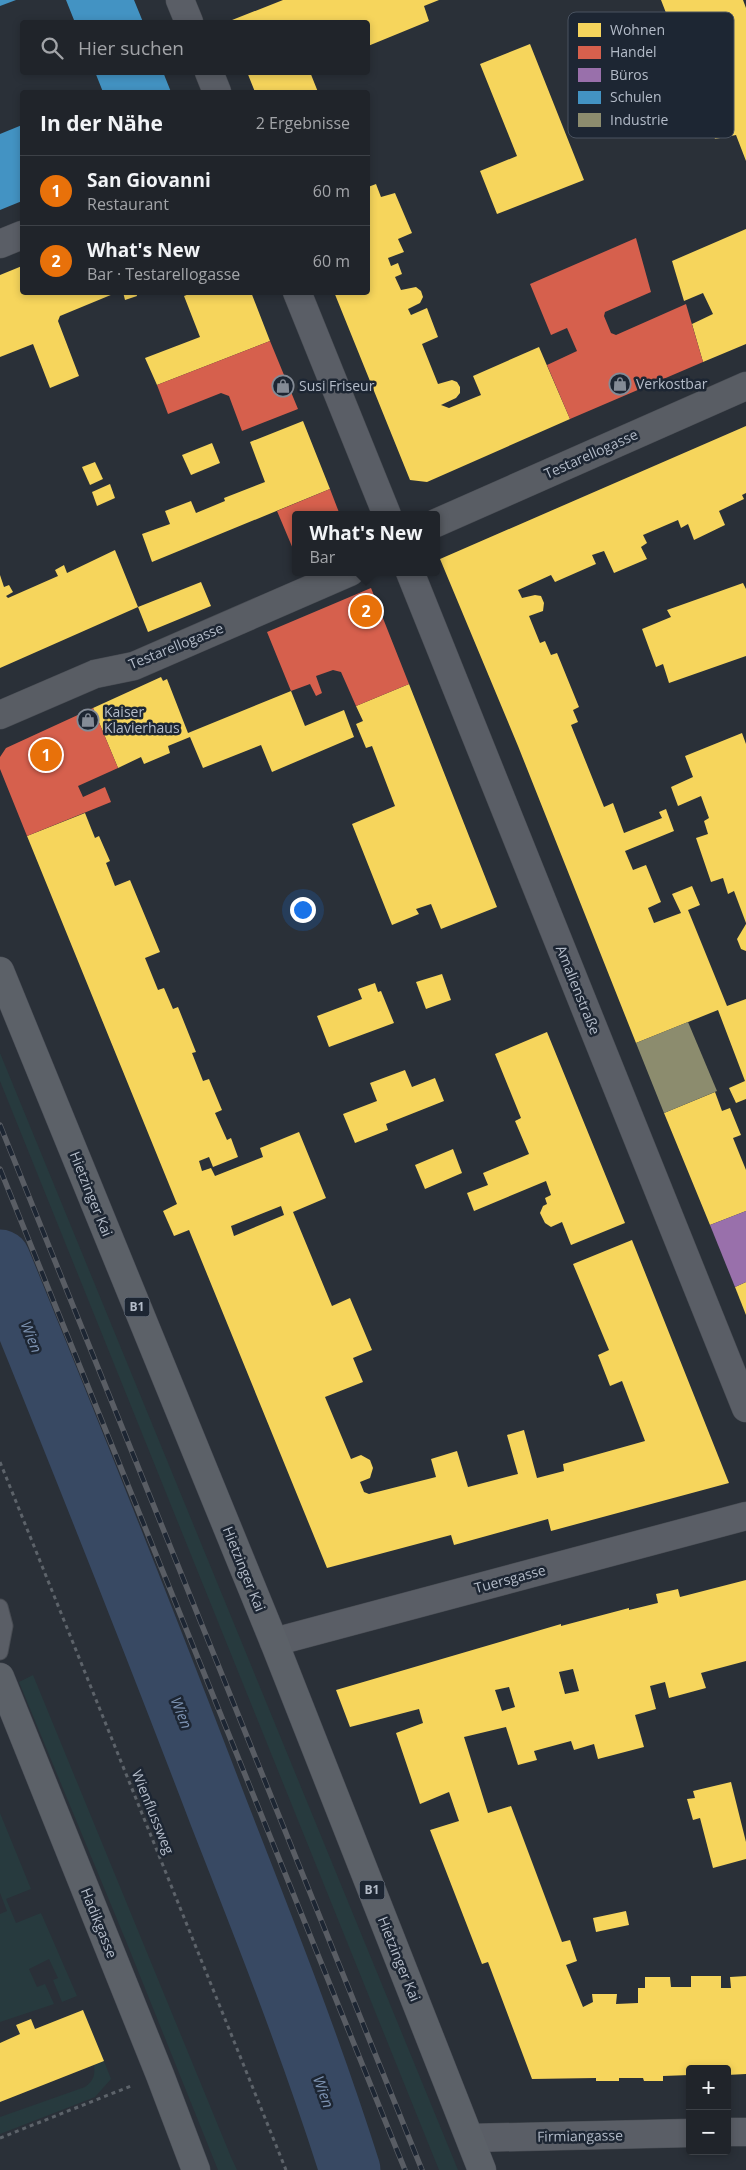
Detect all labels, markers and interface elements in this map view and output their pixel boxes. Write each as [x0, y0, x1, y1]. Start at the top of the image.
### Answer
legend [568, 12, 734, 138]
search box [20, 20, 370, 75]
text: Wohnen [610, 20, 665, 39]
icon: search [38, 34, 66, 62]
text: Hier suchen [78, 35, 184, 61]
text: Handel [610, 42, 657, 61]
text: Büros [610, 65, 649, 84]
text: Schulen [610, 87, 662, 106]
text: In der Nähe [40, 109, 163, 137]
text: Industrie [610, 110, 669, 129]
text: 2 Ergebnisse [256, 112, 350, 134]
text: San Giovanni [87, 167, 211, 193]
text: 1 [51, 180, 61, 202]
text: 60 m [313, 180, 350, 202]
text: Restaurant [87, 193, 169, 215]
text: What's New [87, 237, 200, 263]
text: 2 [51, 250, 61, 272]
text: 60 m [313, 250, 350, 272]
text: Bar · Testarellogasse [87, 263, 240, 285]
shop icon: Verkostbar [608, 372, 632, 396]
shop icon: Susi Friseur [271, 374, 295, 398]
place label: Verkostbar [636, 374, 708, 393]
place label: Susi Friseur [299, 376, 375, 395]
street label: Testarellogasse [541, 424, 641, 483]
popup [292, 511, 440, 576]
text: What's New [310, 520, 422, 546]
text: Bar [310, 546, 335, 568]
pin: 2 [350, 592, 382, 630]
street label: Testarellogasse [126, 618, 226, 673]
place label: Kaiser Klavierhaus [104, 702, 180, 737]
shop icon: Kaiser Klavierhaus [76, 708, 100, 732]
pin: 1 [30, 736, 62, 774]
your location [290, 897, 316, 923]
street label: Amalienstraße [552, 942, 605, 1037]
street label: Hietzinger Kai [66, 1148, 117, 1239]
road number: B1 [124, 1298, 150, 1316]
water label: Wien [17, 1318, 47, 1356]
street label: Hietzinger Kai [219, 1523, 270, 1614]
street label: Tuersgasse [472, 1560, 548, 1597]
water label: Wien [167, 1694, 197, 1732]
street label: Wienflussweg [128, 1767, 179, 1857]
road number: B1 [360, 1880, 384, 1900]
street label: Hadikgasse [77, 1885, 122, 1961]
street label: Hietzinger Kai [374, 1913, 425, 2004]
map controls [686, 2065, 731, 2155]
button: + [686, 2065, 731, 2110]
water label: Wien [309, 2073, 339, 2110]
button: − [686, 2110, 731, 2155]
street label: Firmiangasse [537, 2125, 623, 2146]

